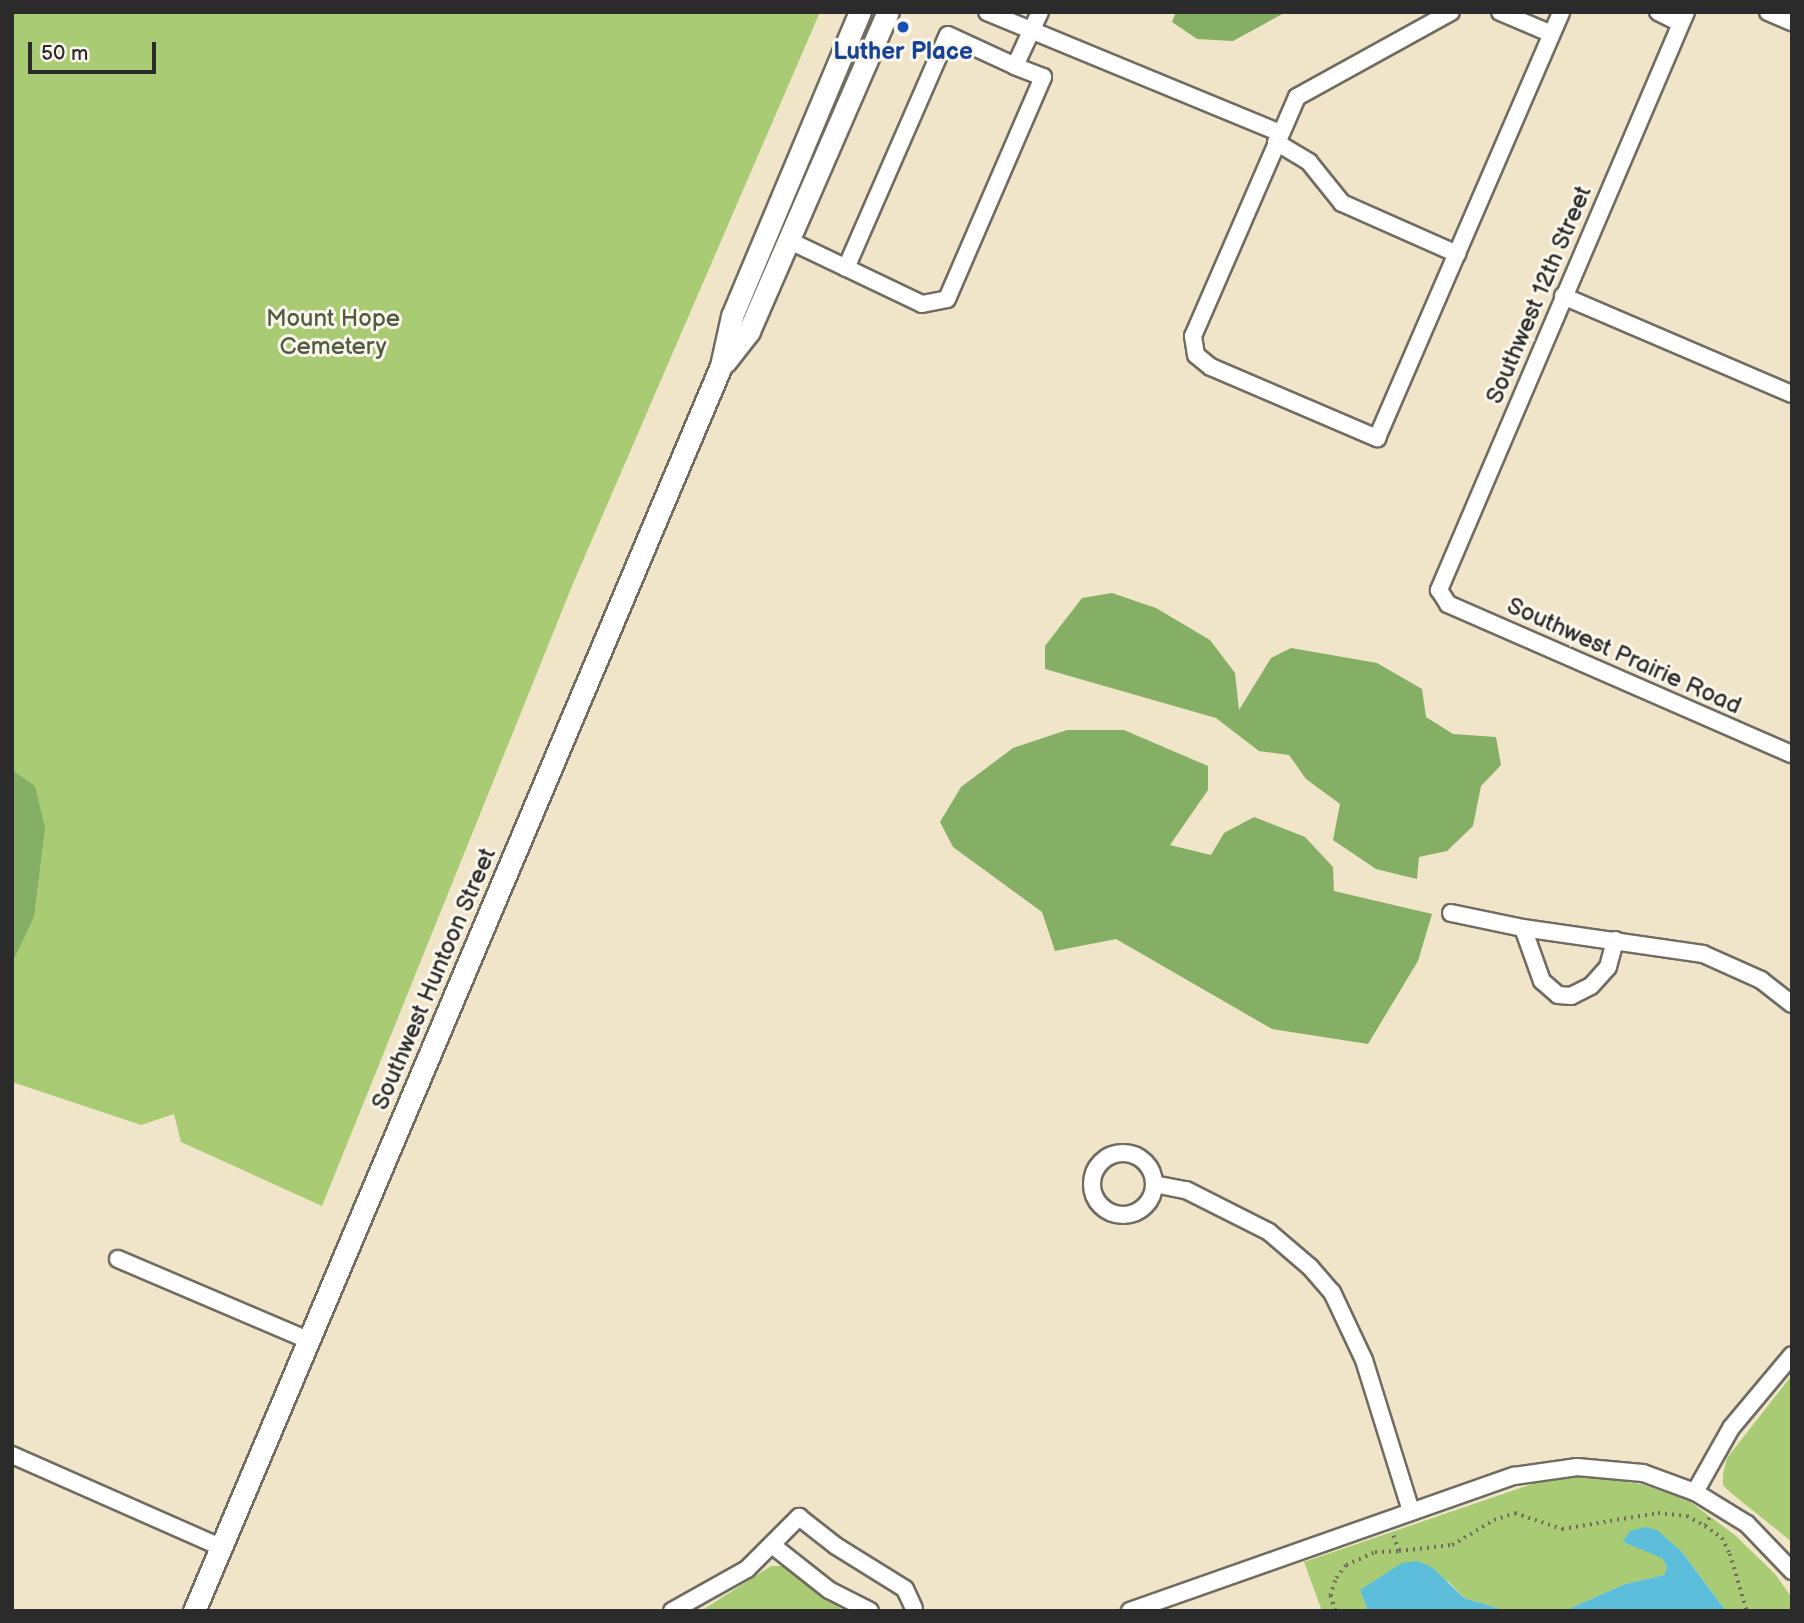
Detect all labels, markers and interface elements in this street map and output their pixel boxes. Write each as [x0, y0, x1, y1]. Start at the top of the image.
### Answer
marker: Luther Place [895, 19, 911, 35]
scale bar [32, 28, 159, 72]
place label: Luther Place [833, 38, 973, 66]
text: 50 m [41, 41, 88, 66]
street label: Southwest 12th Street [1480, 182, 1598, 408]
park label: Mount Hope Cemetery [266, 305, 400, 361]
street label: Southwest Prairie Road [1503, 591, 1745, 721]
street label: Southwest Huntoon Street [366, 844, 502, 1114]

